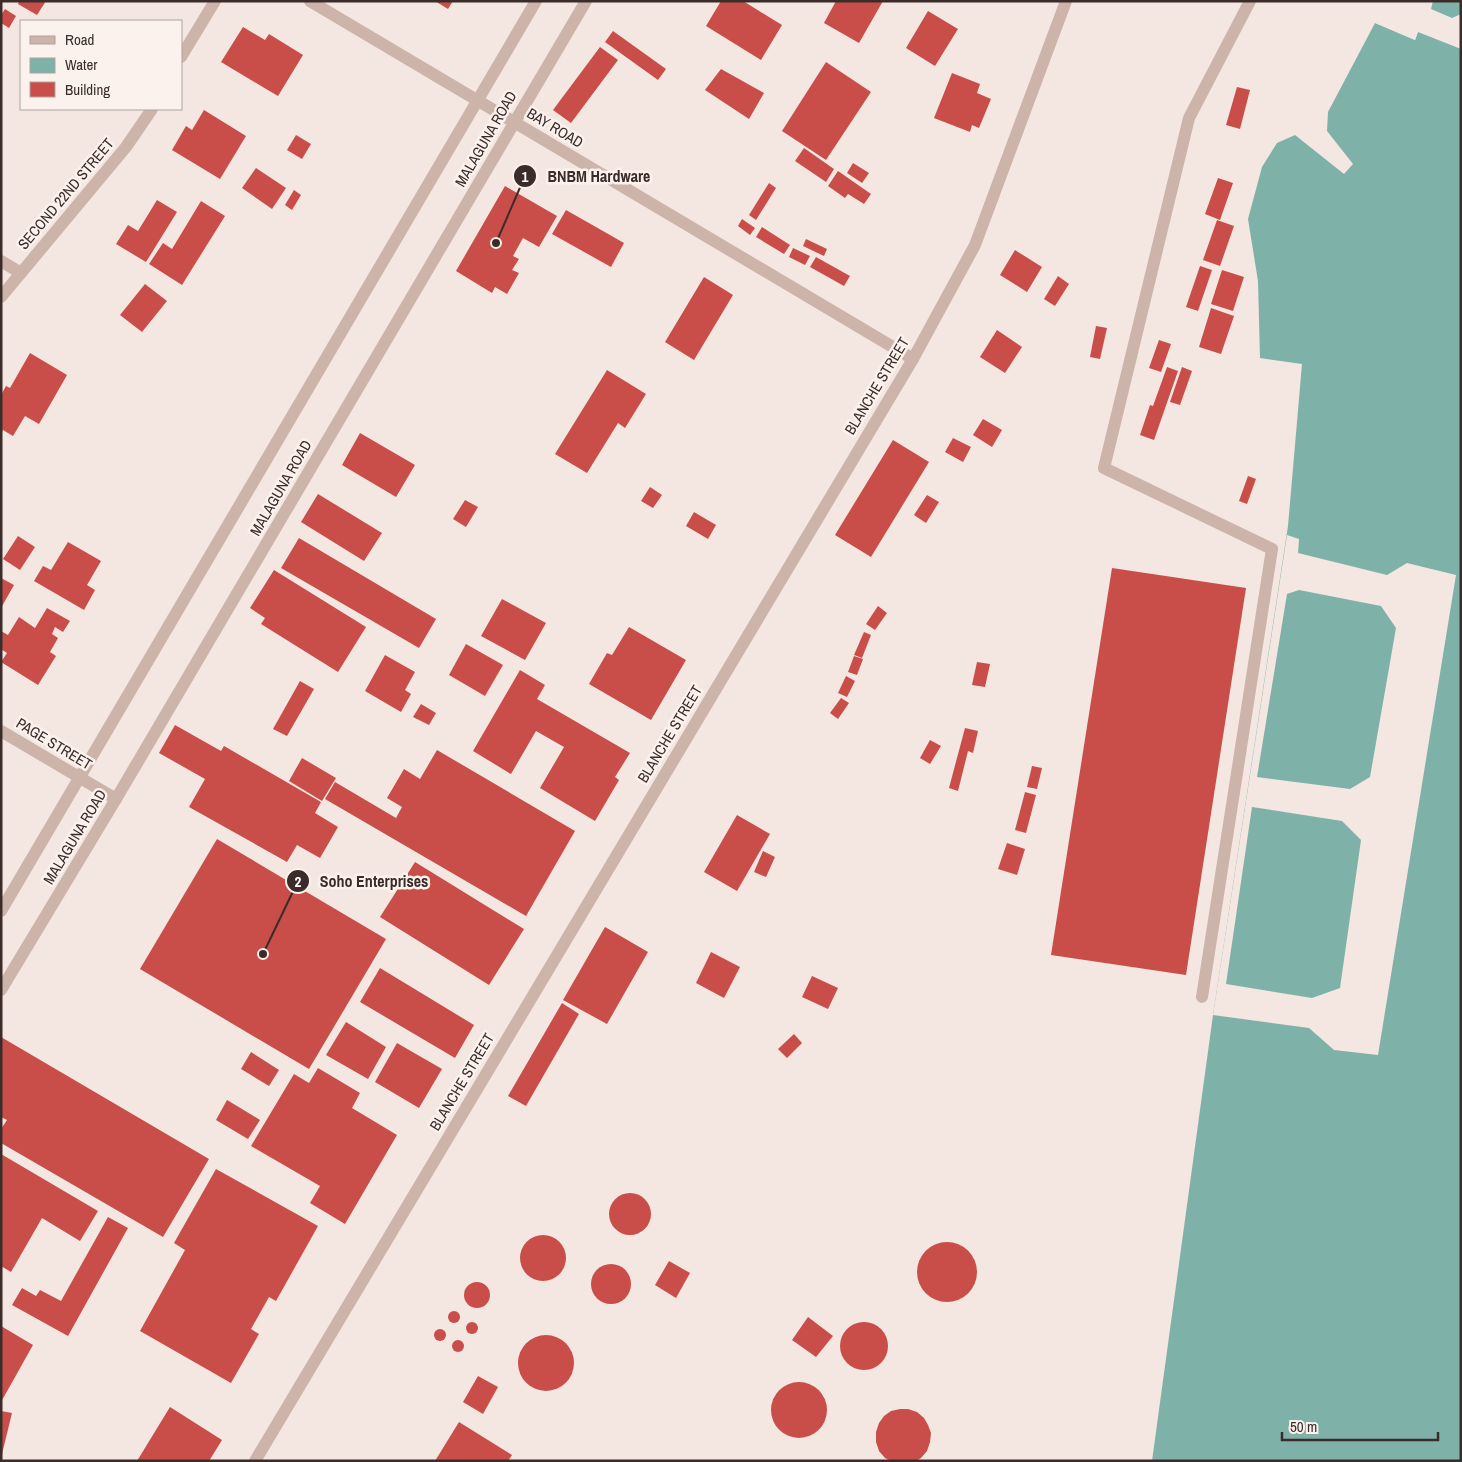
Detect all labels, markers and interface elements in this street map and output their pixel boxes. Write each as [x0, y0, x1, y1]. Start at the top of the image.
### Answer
legend [20, 20, 182, 110]
text: Road [65, 29, 94, 50]
text: Water [65, 54, 97, 75]
text: Building [65, 79, 110, 100]
street label: MALAGUNA ROAD [450, 87, 522, 190]
street label: BAY ROAD [523, 102, 588, 153]
street label: SECOND 22ND STREET [13, 133, 119, 254]
callout: BNBM Hardware [513, 161, 661, 192]
text: BNBM Hardware [548, 165, 650, 187]
text: 1 [522, 166, 529, 187]
street label: BLANCHE STREET [839, 333, 914, 438]
street label: MALAGUNA ROAD [245, 436, 317, 539]
street label: BLANCHE STREET [632, 681, 707, 786]
street label: PAGE STREET [12, 713, 97, 775]
street label: MALAGUNA ROAD [38, 785, 111, 888]
callout: Soho Enterprises [285, 866, 439, 897]
text: Soho Enterprises [320, 870, 428, 892]
text: 2 [295, 871, 302, 892]
street label: BLANCHE STREET [424, 1029, 499, 1134]
scale bar [1282, 1410, 1438, 1442]
text: 50 m [1290, 1416, 1317, 1437]

